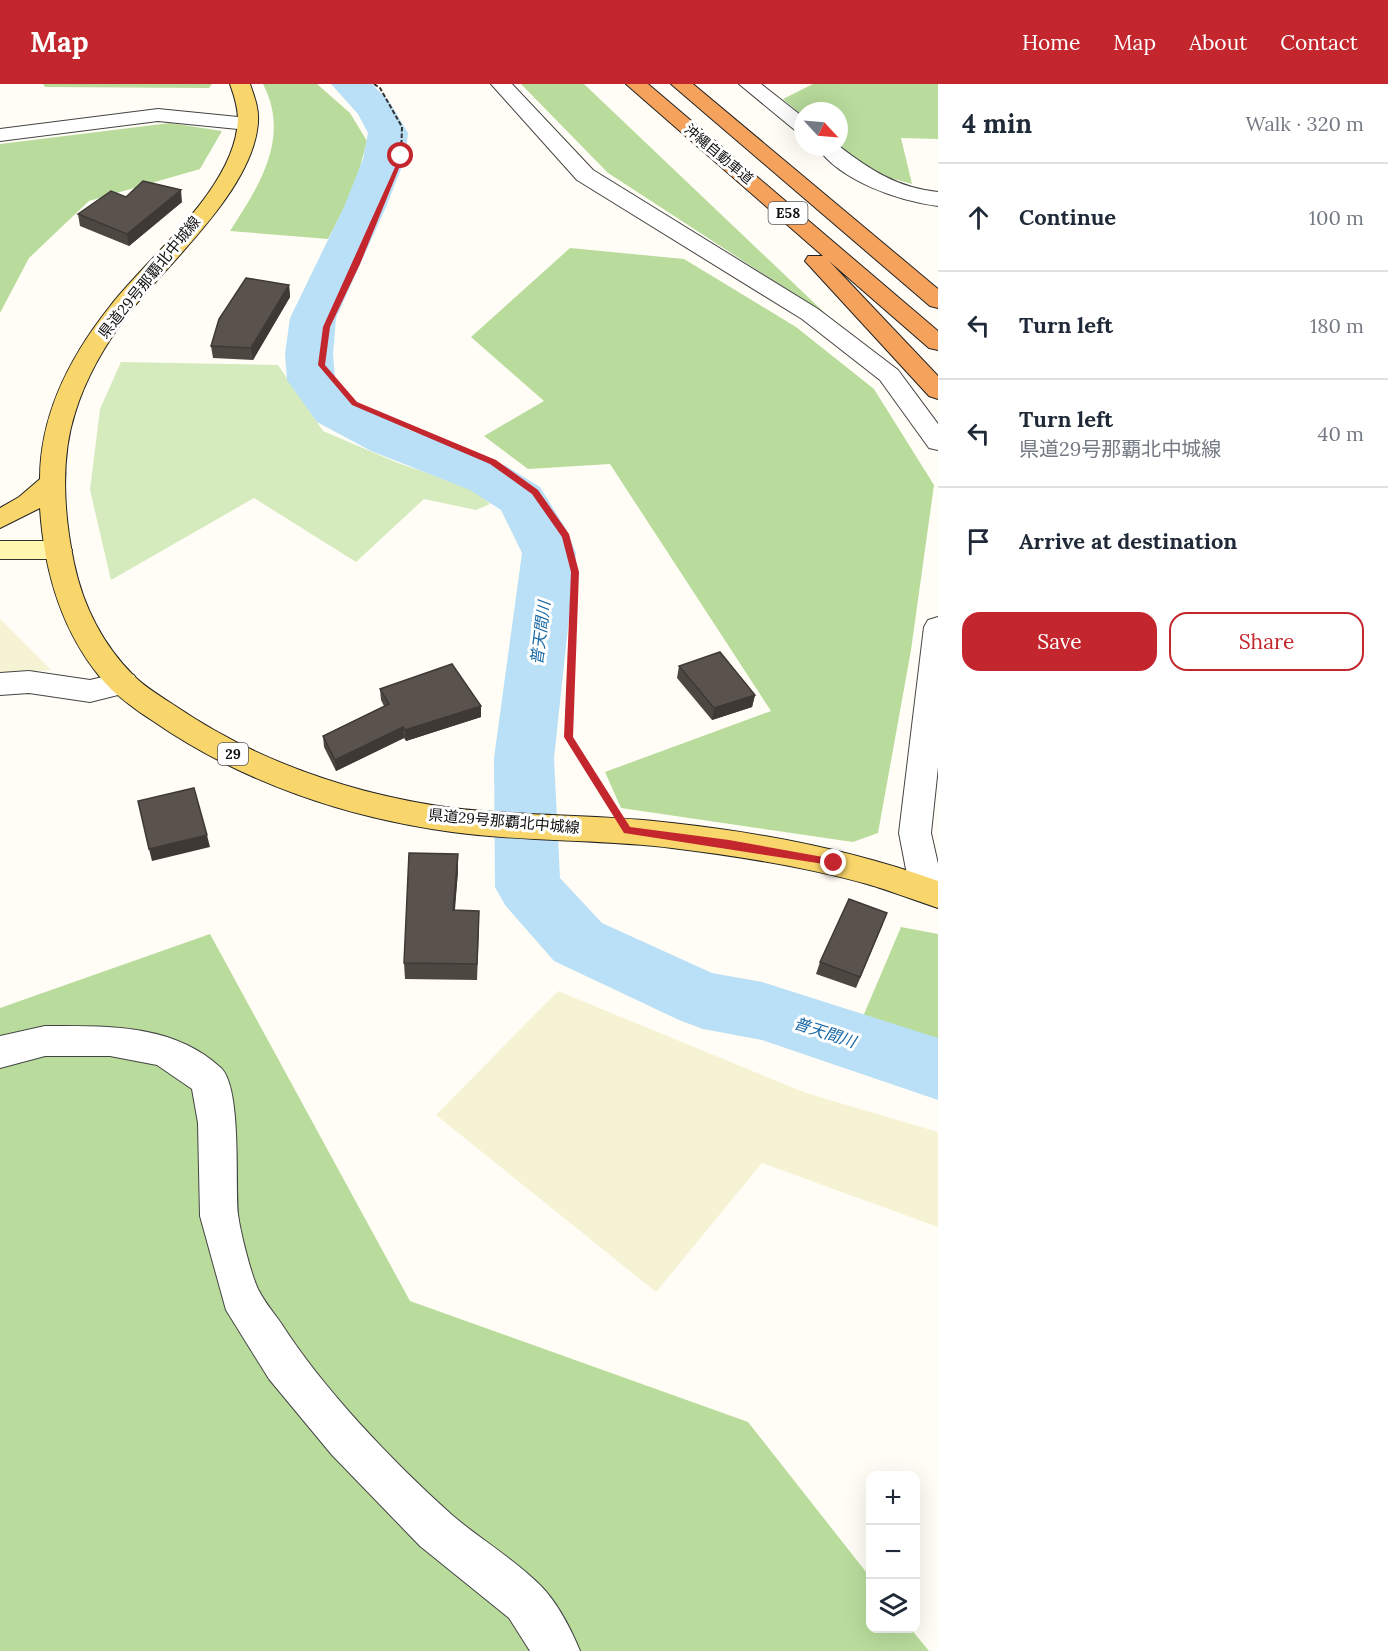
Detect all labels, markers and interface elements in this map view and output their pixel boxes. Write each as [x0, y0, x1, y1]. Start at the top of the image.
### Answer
text: Map [30, 24, 89, 60]
text: Home [1022, 29, 1080, 56]
text: Map [1113, 29, 1156, 56]
text: About [1189, 29, 1247, 56]
text: Contact [1280, 29, 1358, 56]
north arrow [794, 102, 848, 156]
text: 4 min [962, 107, 1032, 140]
text: Walk · 320 m [1245, 111, 1364, 136]
street label: 沖縄自動車道 [681, 120, 757, 188]
route start [387, 142, 413, 168]
icon: ahead [962, 201, 995, 234]
road number: E58 [768, 202, 808, 224]
text: Continue [1019, 203, 1116, 231]
text: 100 m [1309, 205, 1364, 230]
street label: 県道29号那覇北中城線 [94, 212, 204, 342]
icon: left [962, 309, 995, 342]
text: Turn left [1019, 311, 1113, 339]
text: 180 m [1310, 313, 1364, 338]
text: Turn left [1019, 405, 1113, 433]
icon: left [962, 417, 995, 450]
text: 40 m [1318, 421, 1364, 446]
text: 県道29号那覇北中城線 [1019, 436, 1221, 461]
icon: arrive [962, 525, 995, 558]
text: Arrive at destination [1019, 527, 1237, 555]
water label: 普天間川 [526, 598, 554, 666]
button: Save [962, 612, 1157, 671]
button: Share [1169, 612, 1364, 671]
road number: 29 [218, 743, 248, 765]
street label: 県道29号那覇北中城線 [428, 805, 580, 837]
route end [820, 849, 846, 875]
water label: 普天間川 [791, 1013, 860, 1052]
map controls [866, 1471, 920, 1633]
button: + [866, 1471, 920, 1525]
button: − [866, 1525, 920, 1579]
button: layers [866, 1579, 920, 1633]

